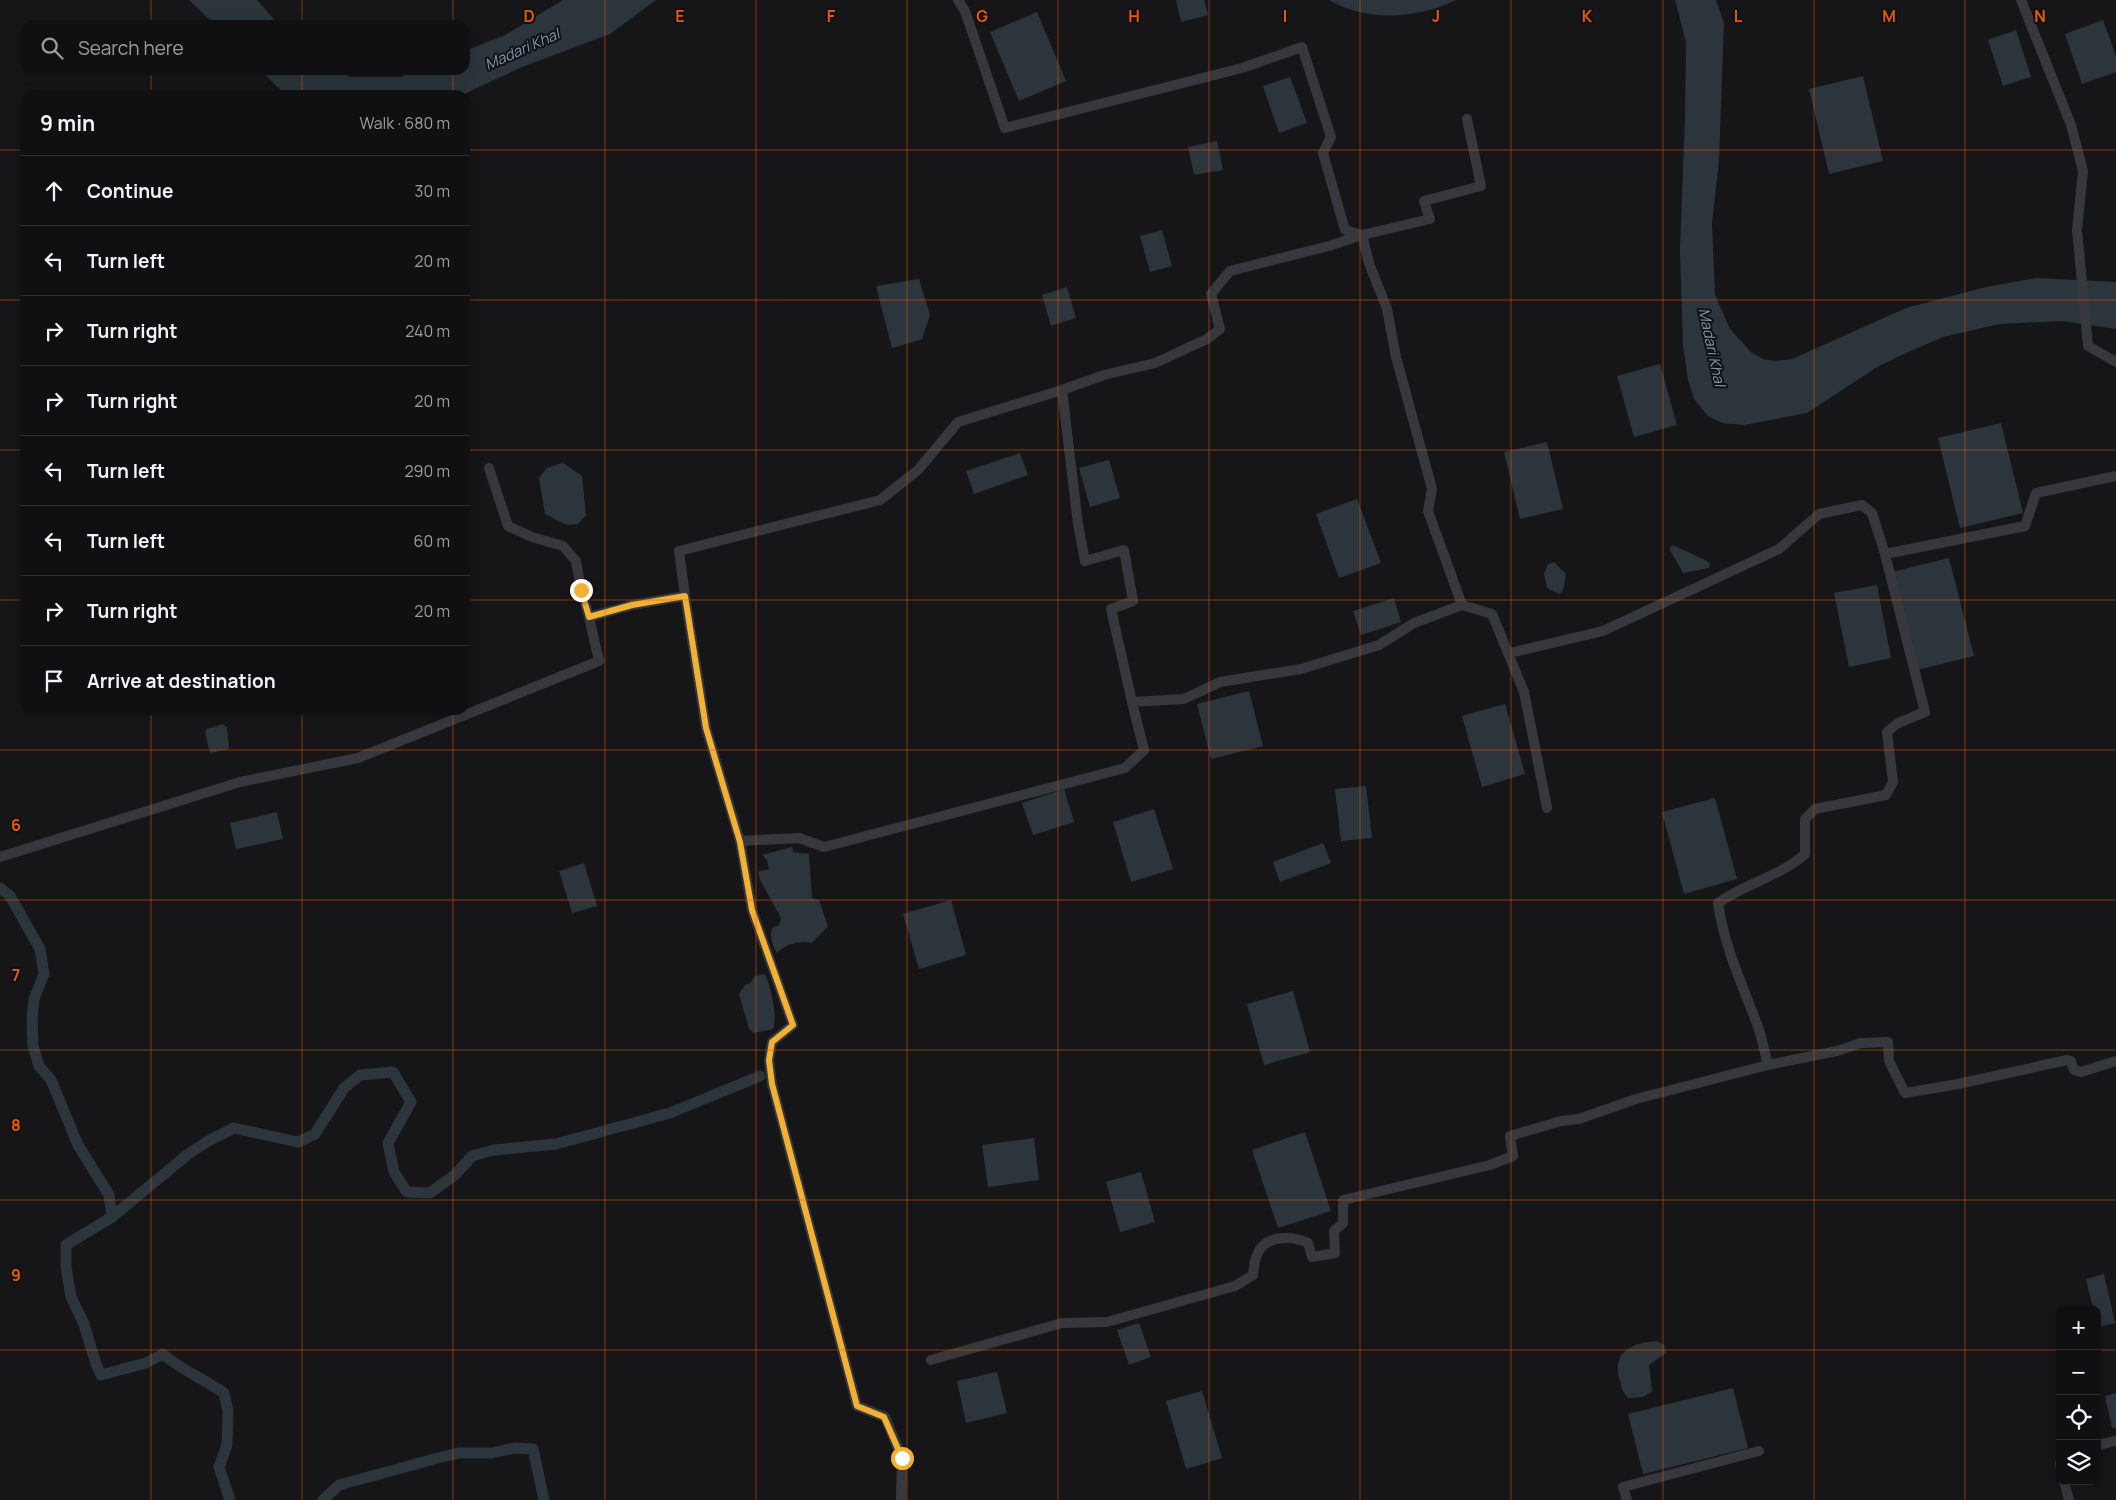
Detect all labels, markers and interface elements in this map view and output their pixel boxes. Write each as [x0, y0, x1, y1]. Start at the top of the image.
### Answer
text: D [523, 5, 535, 27]
text: E [675, 5, 685, 27]
text: F [827, 5, 836, 27]
text: G [976, 5, 988, 27]
text: H [1128, 5, 1140, 27]
text: I [1283, 5, 1287, 27]
text: J [1432, 5, 1440, 27]
text: K [1582, 5, 1593, 27]
text: L [1734, 5, 1743, 27]
text: M [1882, 5, 1896, 27]
text: N [2034, 5, 2046, 27]
search box [20, 20, 470, 75]
water label: Madari Khal [481, 22, 565, 75]
icon: search [38, 34, 66, 62]
text: Search here [78, 35, 184, 61]
text: 9 min [40, 109, 95, 137]
text: Walk · 680 m [359, 112, 450, 134]
icon: ahead [40, 177, 68, 205]
text: Continue [87, 178, 173, 204]
text: 30 m [415, 180, 450, 202]
icon: left [40, 247, 68, 275]
text: Turn left [87, 248, 165, 274]
text: 20 m [414, 250, 450, 272]
water label: Madari Khal [1693, 306, 1731, 391]
icon: right [40, 317, 68, 345]
text: Turn right [87, 318, 177, 344]
text: 240 m [405, 320, 450, 342]
icon: right [40, 387, 68, 415]
text: Turn right [87, 388, 177, 414]
text: 20 m [414, 390, 450, 412]
icon: left [40, 457, 68, 485]
text: Turn left [87, 458, 165, 484]
text: 290 m [404, 460, 450, 482]
icon: left [40, 527, 68, 555]
text: Turn left [87, 528, 165, 554]
text: 60 m [414, 530, 450, 552]
route end [570, 579, 593, 602]
icon: right [40, 597, 68, 625]
text: Turn right [87, 598, 177, 624]
text: 20 m [414, 600, 450, 622]
icon: arrive [40, 667, 68, 695]
text: Arrive at destination [87, 668, 276, 694]
text: 6 [11, 814, 21, 836]
text: 7 [12, 964, 20, 986]
text: 8 [11, 1114, 21, 1136]
text: 9 [11, 1264, 21, 1286]
map controls [2056, 1305, 2101, 1485]
button: + [2056, 1305, 2101, 1350]
button: − [2056, 1350, 2101, 1395]
button: locate [2056, 1395, 2101, 1440]
button: layers [2056, 1440, 2101, 1485]
route start [891, 1447, 914, 1470]

